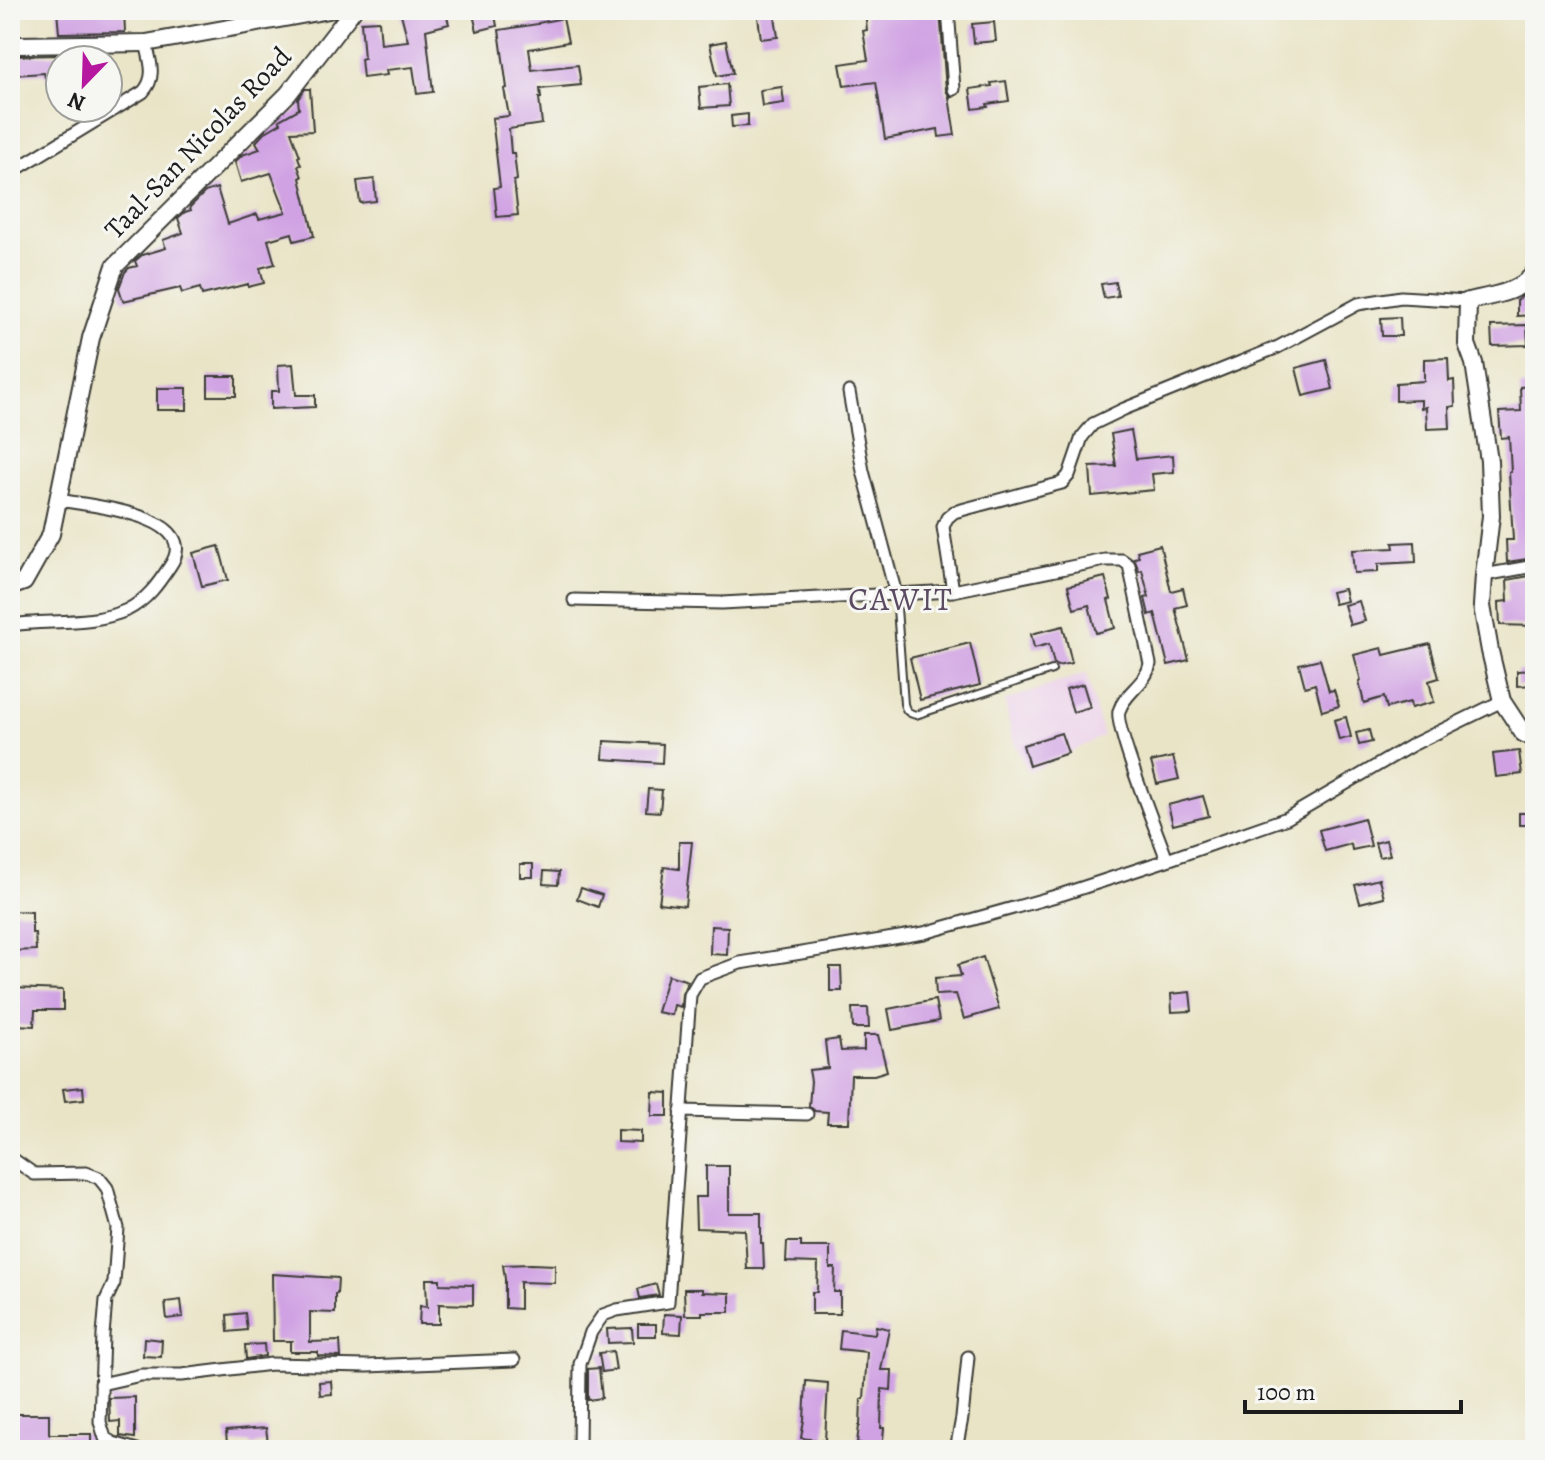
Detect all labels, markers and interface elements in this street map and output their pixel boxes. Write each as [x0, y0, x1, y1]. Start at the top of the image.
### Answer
street label: Taal-San Nicolas Road [96, 38, 300, 247]
north arrow [44, 44, 124, 124]
text: N [63, 85, 90, 118]
district label: CAWIT [848, 577, 954, 621]
scale bar [1245, 1364, 1461, 1414]
text: 100 m [1257, 1376, 1316, 1408]

